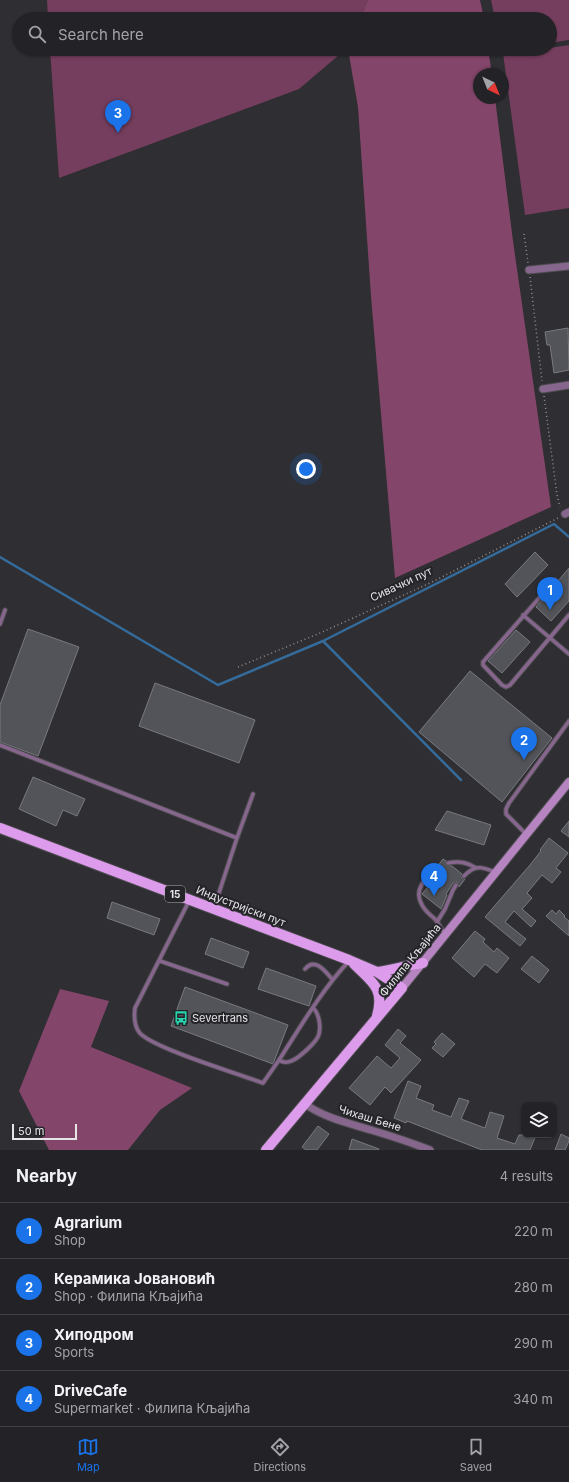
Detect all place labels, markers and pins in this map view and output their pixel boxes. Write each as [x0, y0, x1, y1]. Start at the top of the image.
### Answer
pin: 3 [105, 100, 131, 133]
pin: 1 [537, 577, 563, 610]
pin: 2 [511, 727, 537, 760]
pin: 4 [421, 863, 447, 896]
bus stop icon: Severtrans [173, 1010, 189, 1026]
place label: Severtrans [192, 1011, 248, 1025]

